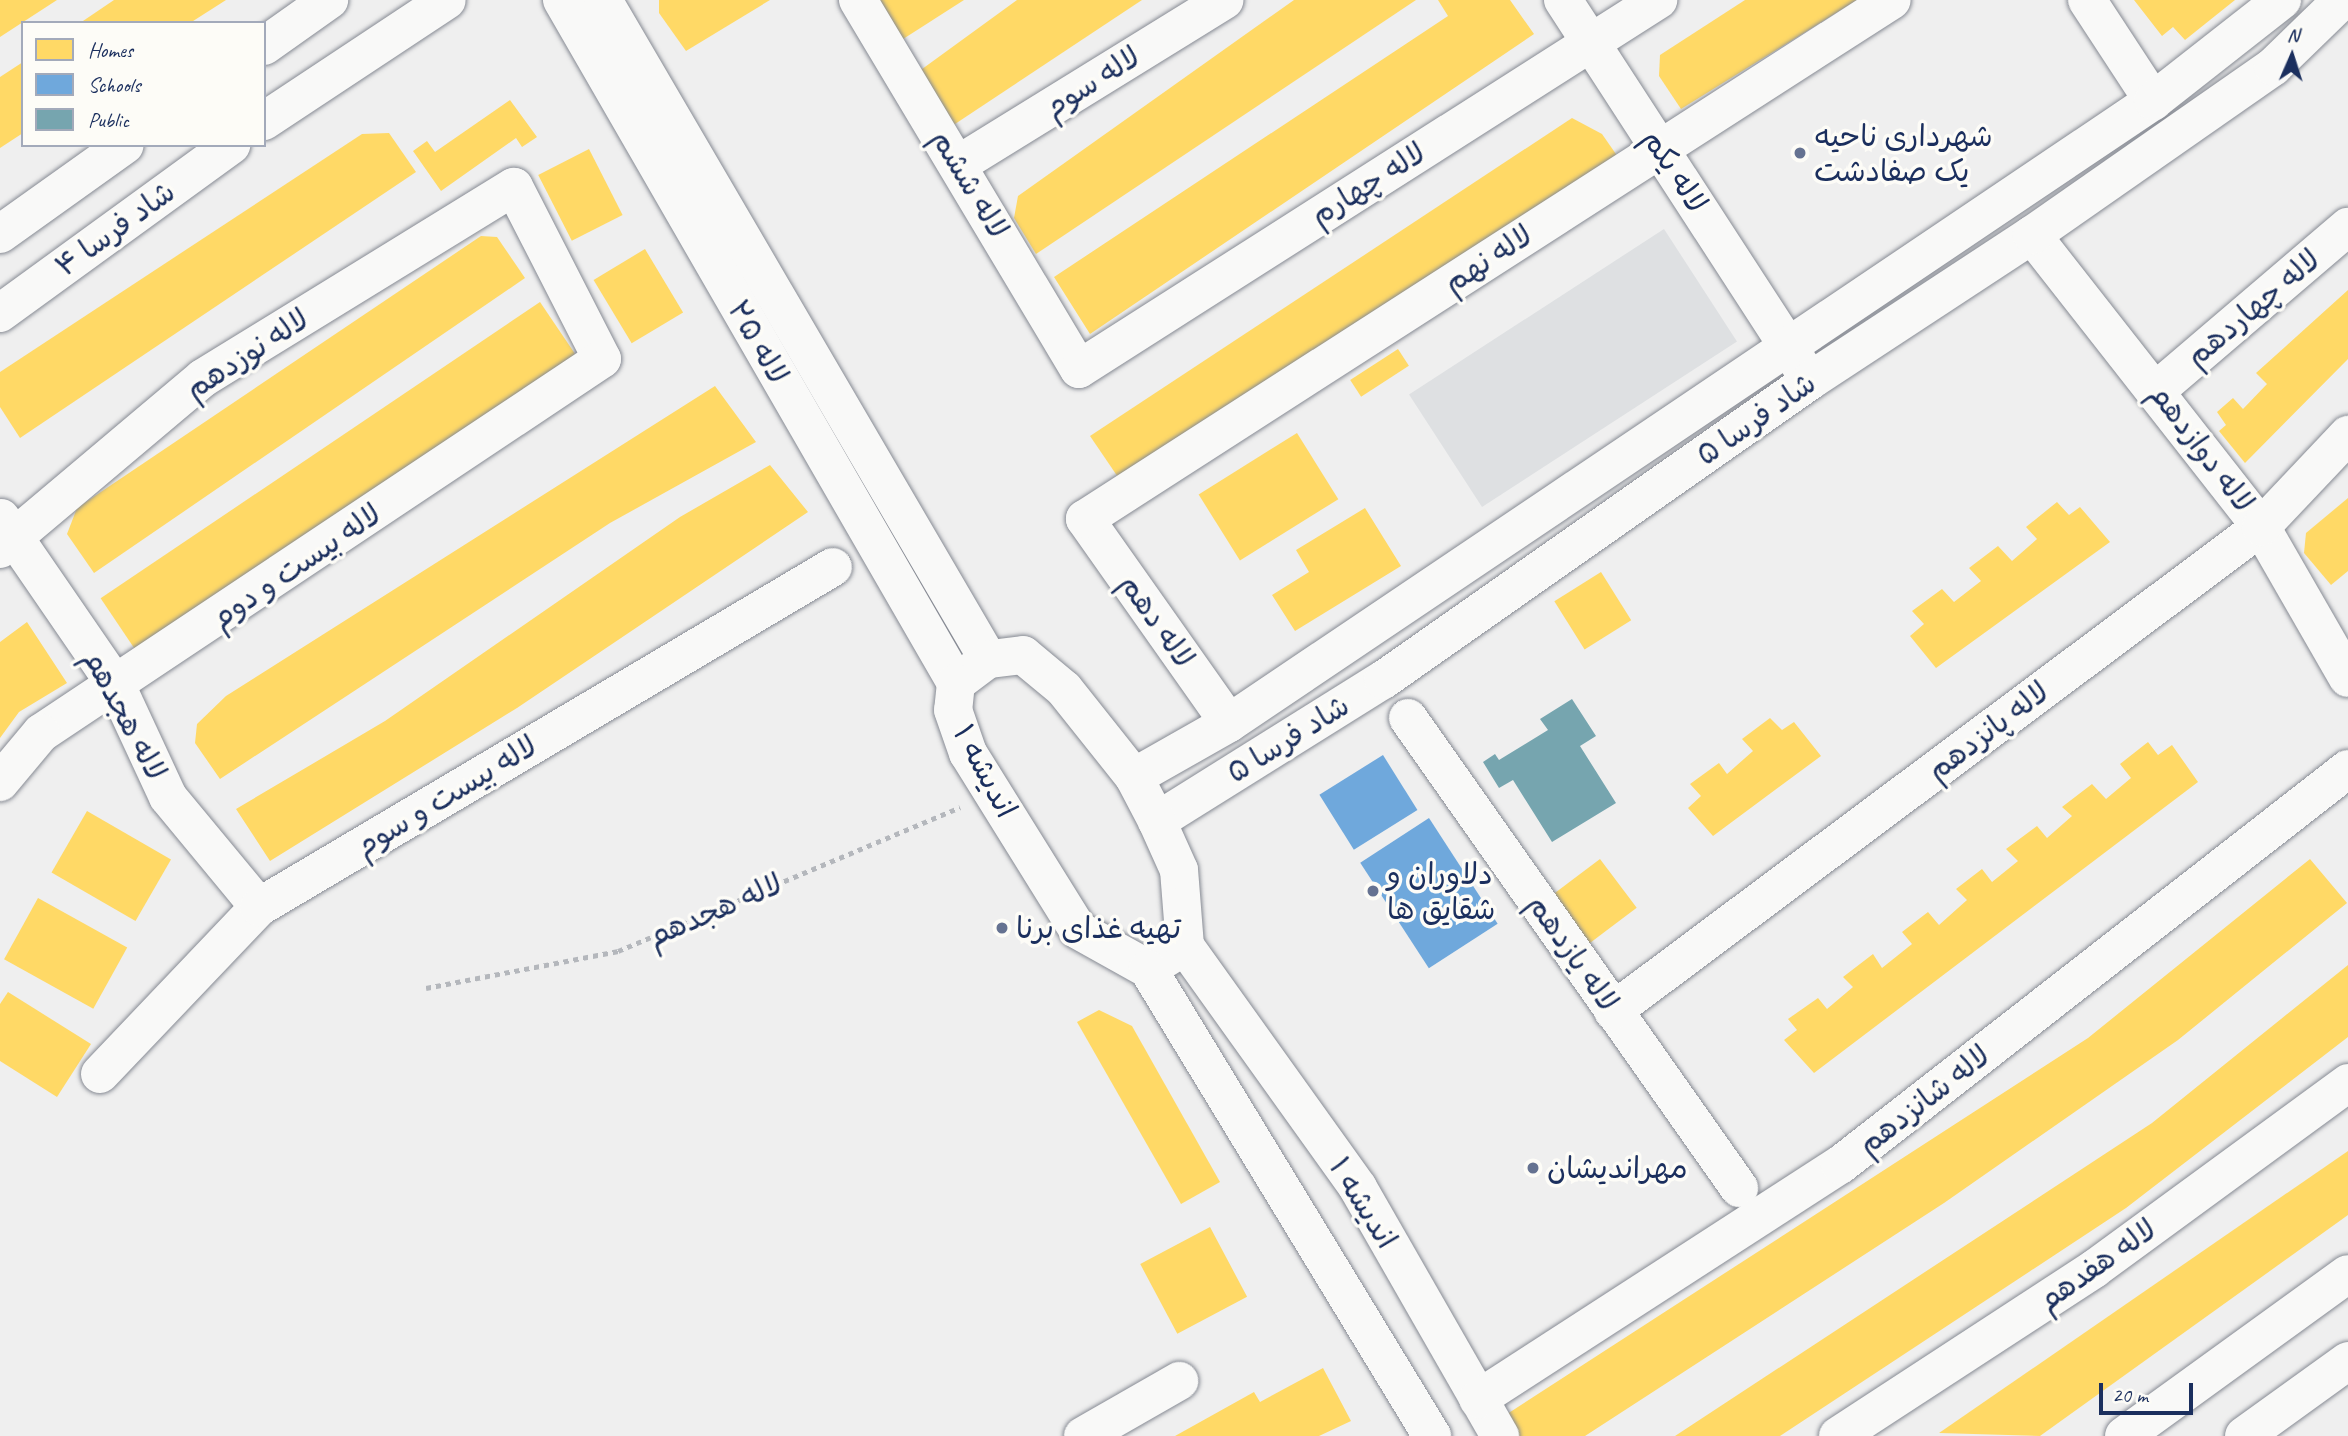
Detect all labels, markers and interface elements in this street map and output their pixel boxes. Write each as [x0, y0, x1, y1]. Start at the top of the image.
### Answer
legend [21, 21, 266, 147]
north arrow [2257, 21, 2327, 91]
text: N [2287, 23, 2300, 47]
text: Homes [88, 37, 133, 63]
street label: لاله سوم [1037, 39, 1147, 125]
text: Schools [88, 72, 140, 98]
text: Public [88, 107, 129, 133]
place label: شهرداری ناحیه یک صفادشت [1814, 118, 1993, 188]
street label: لاله ششم [924, 123, 1016, 245]
street label: لاله یکم [1635, 123, 1715, 219]
street label: لاله چهارم [1304, 135, 1432, 233]
marker: شهرداری ناحیه یک صفادشت [1792, 145, 1808, 161]
street label: شاد فرسا ۴ [48, 174, 182, 284]
street label: لاله نهم [1437, 217, 1539, 301]
street label: لاله چهاردهم [2179, 242, 2327, 374]
street label: لاله ۲۵ [720, 294, 796, 390]
street label: لاله نوزدهم [179, 301, 315, 407]
street label: شاد فرسا ۵ [1689, 365, 1823, 473]
street label: لاله دوازدهم [2142, 377, 2262, 519]
street label: لاله بیست و دوم [204, 496, 388, 636]
street label: لاله دهم [1112, 567, 1202, 675]
street label: لاله هجدهم [76, 644, 174, 786]
street label: لاله پانزدهم [1920, 674, 2056, 788]
street label: شاد فرسا ۵ [1220, 687, 1356, 791]
street label: اندیشه ۱ [945, 718, 1025, 824]
street label: لاله بیست و سوم [349, 728, 543, 864]
place label: دلاوران و شقایق ها [1387, 856, 1496, 926]
street label: لاله هجدهم [642, 866, 788, 954]
marker: دلاوران و شقایق ها [1365, 883, 1381, 899]
street label: لاله یازدهم [1520, 888, 1626, 1018]
place label: تهیه غذای برنا [1016, 910, 1181, 946]
marker: تهیه غذای برنا [994, 920, 1010, 936]
street label: لاله شانزدهم [1851, 1037, 1997, 1163]
place label: مهراندیشان [1547, 1150, 1688, 1186]
street label: اندیشه ۱ [1321, 1151, 1405, 1255]
marker: مهراندیشان [1525, 1160, 1541, 1176]
street label: لاله هفدهم [2031, 1211, 2163, 1319]
scale bar [2103, 1370, 2198, 1414]
text: 20 m [2112, 1382, 2148, 1408]

